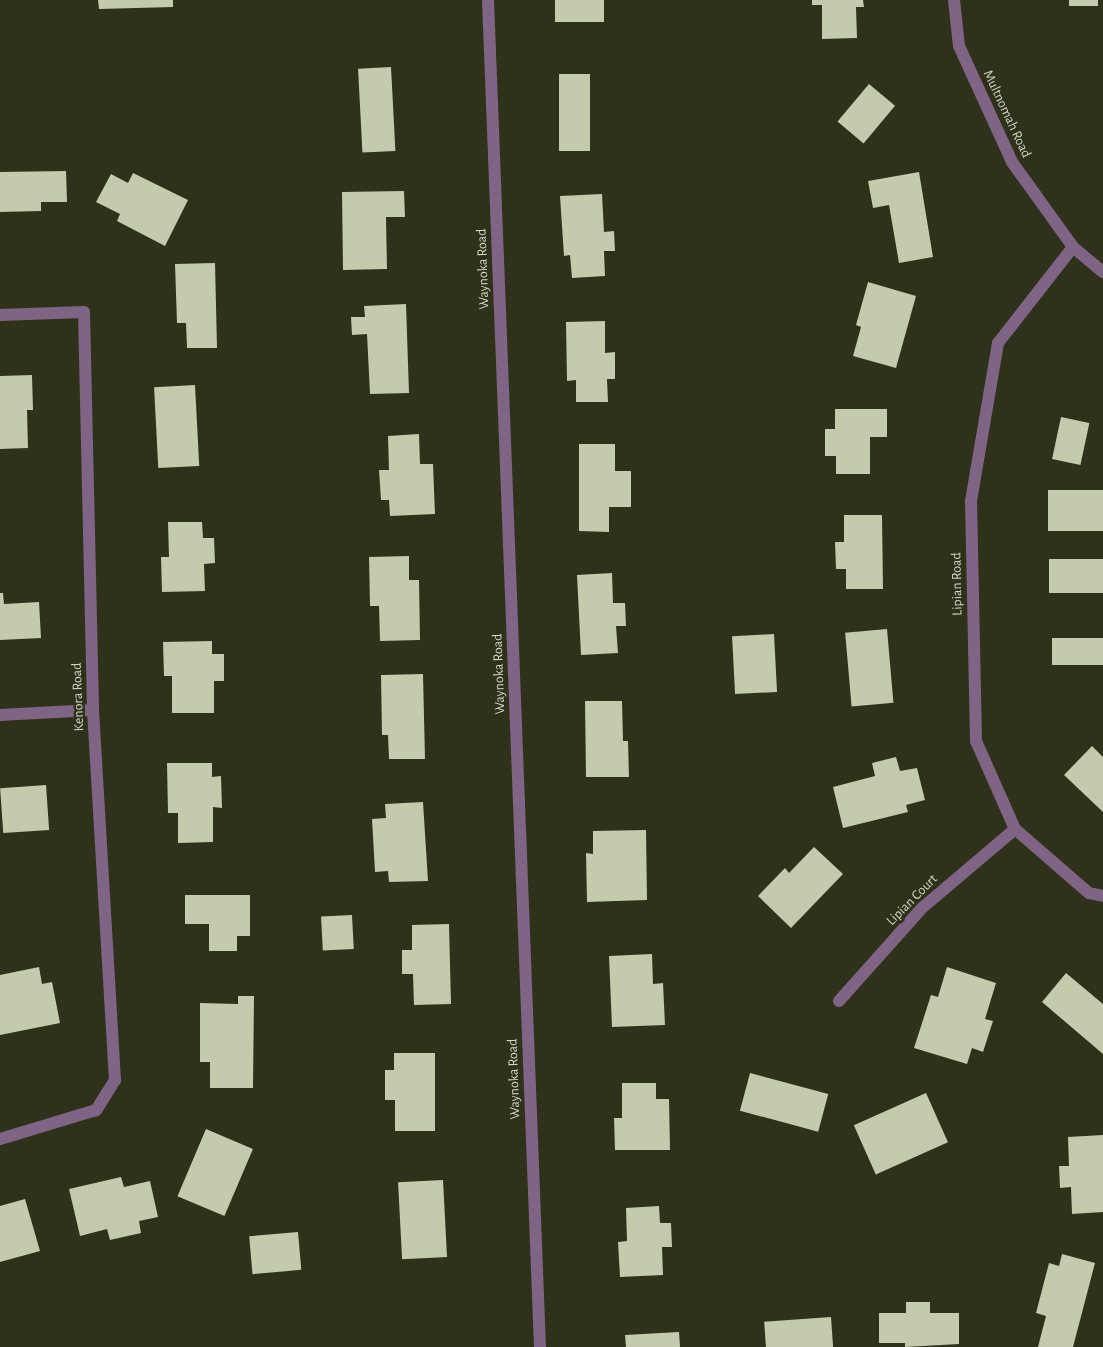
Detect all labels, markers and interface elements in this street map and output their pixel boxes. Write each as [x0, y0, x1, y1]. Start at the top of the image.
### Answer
street label: Multnomah Road [979, 67, 1035, 161]
street label: Waynoka Road [473, 228, 493, 310]
street label: Lipian Road [948, 552, 966, 616]
street label: Waynoka Road [489, 633, 509, 715]
street label: Kenora Road [68, 662, 88, 732]
street label: Lipian Court [883, 871, 941, 929]
street label: Waynoka Road [504, 1038, 524, 1120]

